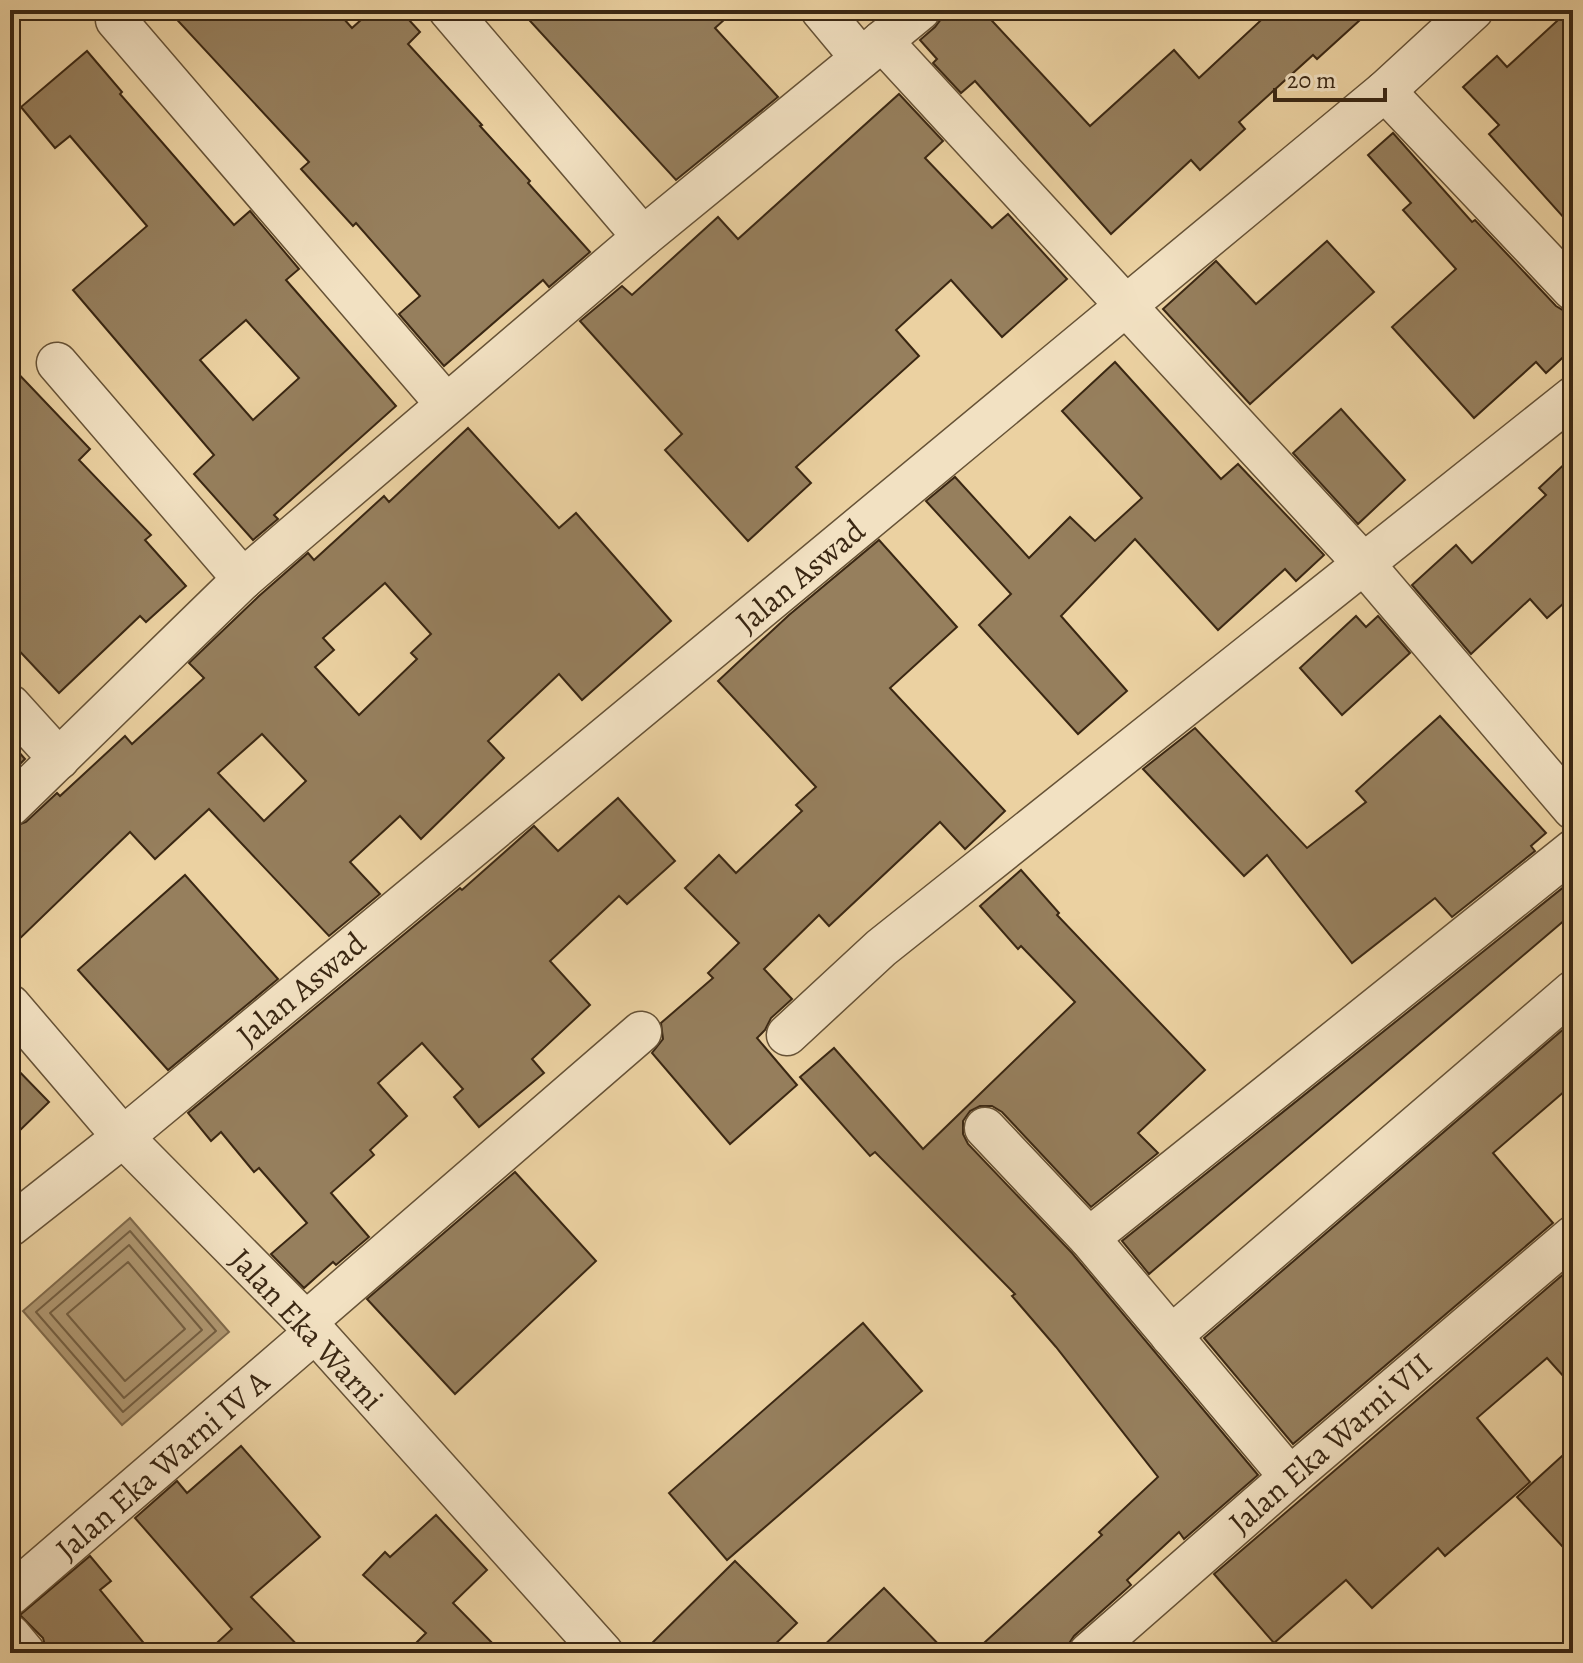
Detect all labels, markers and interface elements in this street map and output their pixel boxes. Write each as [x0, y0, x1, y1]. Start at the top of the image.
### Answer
scale bar [1275, 52, 1385, 102]
text: 20 m [1287, 64, 1336, 96]
street label: Jalan Aswad [726, 508, 875, 643]
street label: Jalan Aswad [227, 921, 376, 1056]
street label: Jalan Eka Warni [220, 1238, 394, 1420]
street label: Jalan Eka Warni VII [1219, 1342, 1441, 1544]
street label: Jalan Eka Warni IV A [46, 1359, 279, 1570]

